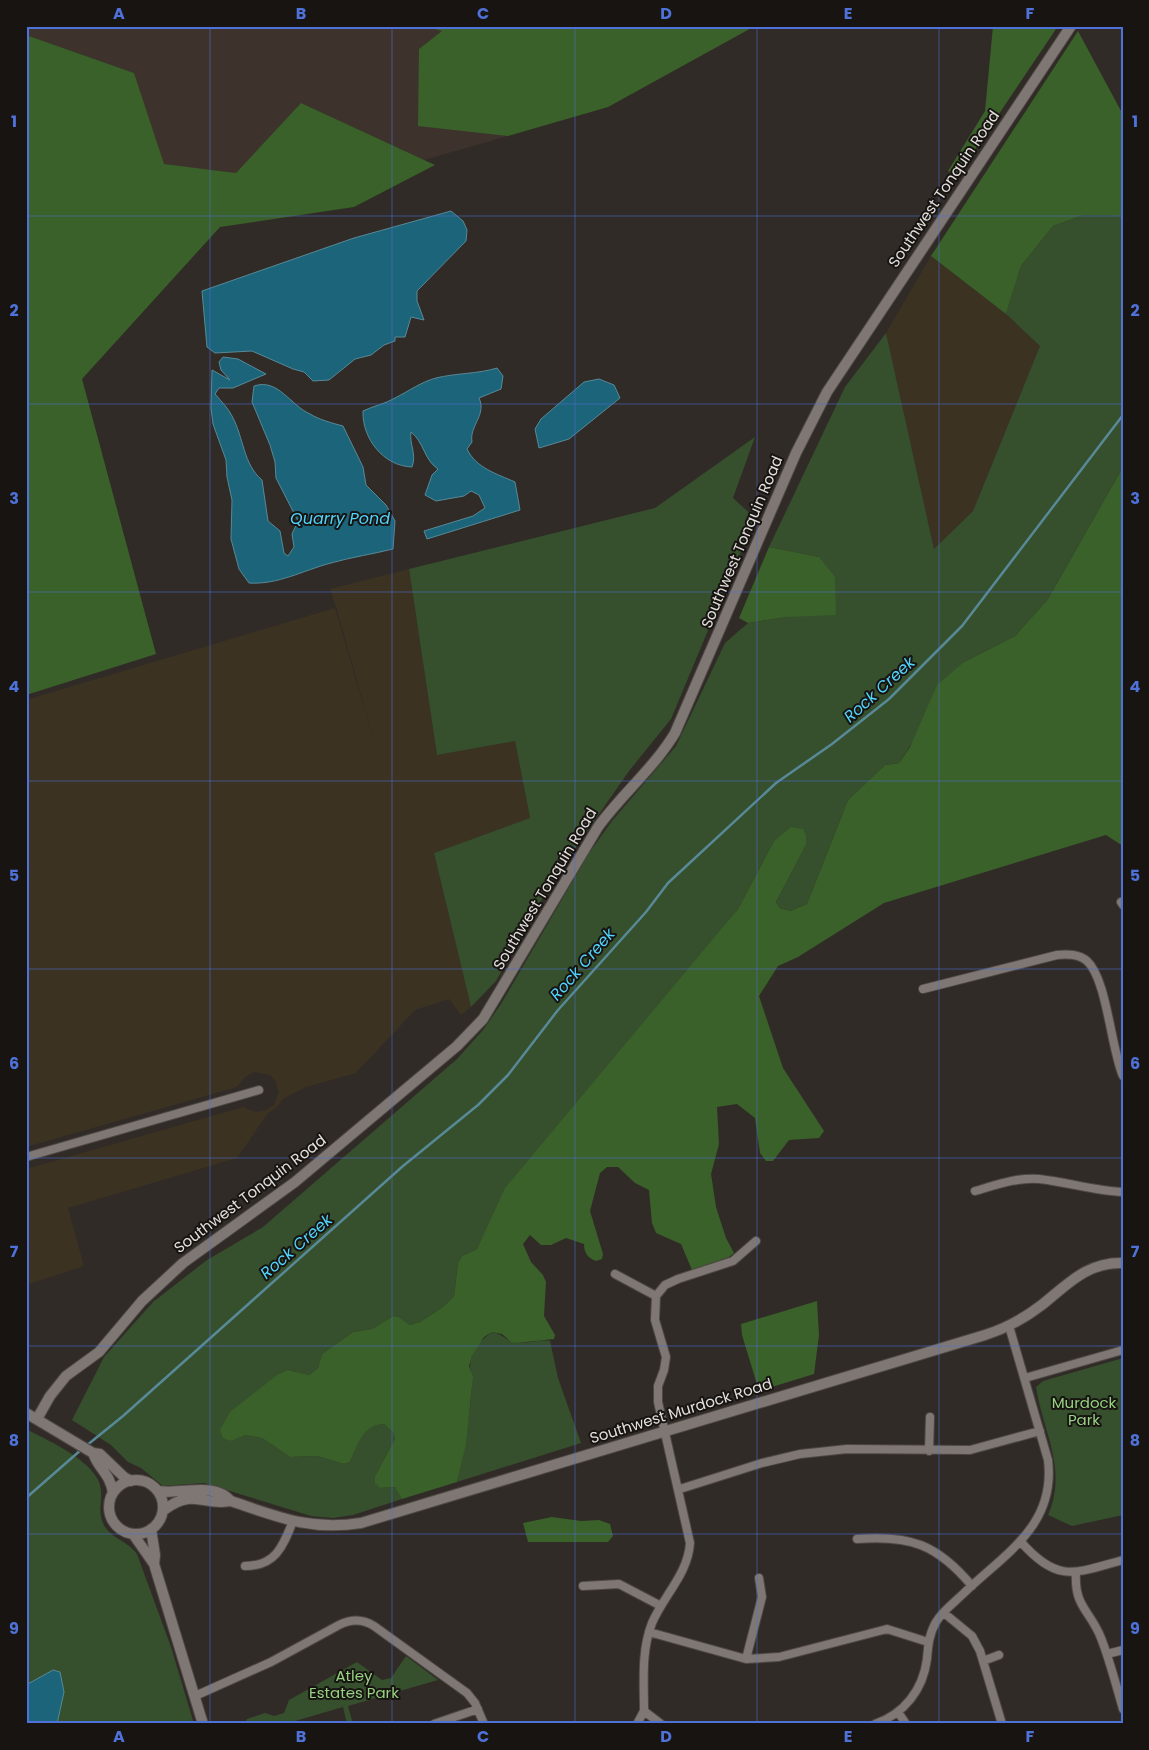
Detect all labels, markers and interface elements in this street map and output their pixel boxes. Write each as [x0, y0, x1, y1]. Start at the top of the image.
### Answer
text: A [113, 2, 125, 25]
text: B [296, 2, 306, 25]
text: C [477, 2, 489, 25]
text: D [660, 2, 672, 25]
text: E [844, 2, 852, 25]
text: F [1026, 2, 1035, 25]
street label: Southwest Tonquin Road [883, 106, 1004, 271]
text: 1 [11, 110, 17, 133]
text: 1 [1132, 110, 1138, 133]
text: 2 [9, 299, 19, 322]
text: 2 [1130, 299, 1140, 322]
street label: Southwest Tonquin Road [696, 452, 787, 631]
text: 3 [9, 487, 19, 510]
text: 3 [1130, 487, 1140, 510]
water label: Quarry Pond [290, 507, 390, 530]
water label: Rock Creek [839, 651, 921, 728]
text: 4 [9, 675, 20, 698]
text: 4 [1130, 675, 1141, 698]
street label: Southwest Tonquin Road [488, 804, 601, 974]
text: 5 [9, 864, 19, 887]
text: 5 [1130, 864, 1140, 887]
water label: Rock Creek [544, 923, 621, 1005]
text: 6 [9, 1052, 19, 1075]
text: 6 [1130, 1052, 1140, 1075]
street label: Southwest Tonquin Road [169, 1129, 330, 1258]
water label: Rock Creek [255, 1208, 338, 1284]
text: 7 [10, 1240, 19, 1263]
text: 7 [1131, 1240, 1140, 1263]
street label: Southwest Murdock Road [587, 1373, 775, 1448]
park label: Murdock Park [1052, 1392, 1117, 1430]
text: 8 [9, 1429, 19, 1452]
text: 8 [1130, 1429, 1140, 1452]
text: 9 [9, 1617, 19, 1640]
text: 9 [1130, 1617, 1140, 1640]
park label: Atley Estates Park [309, 1665, 399, 1703]
text: A [113, 1725, 125, 1748]
text: B [296, 1725, 306, 1748]
text: C [477, 1725, 489, 1748]
text: D [660, 1725, 672, 1748]
text: E [844, 1725, 852, 1748]
text: F [1026, 1725, 1035, 1748]

